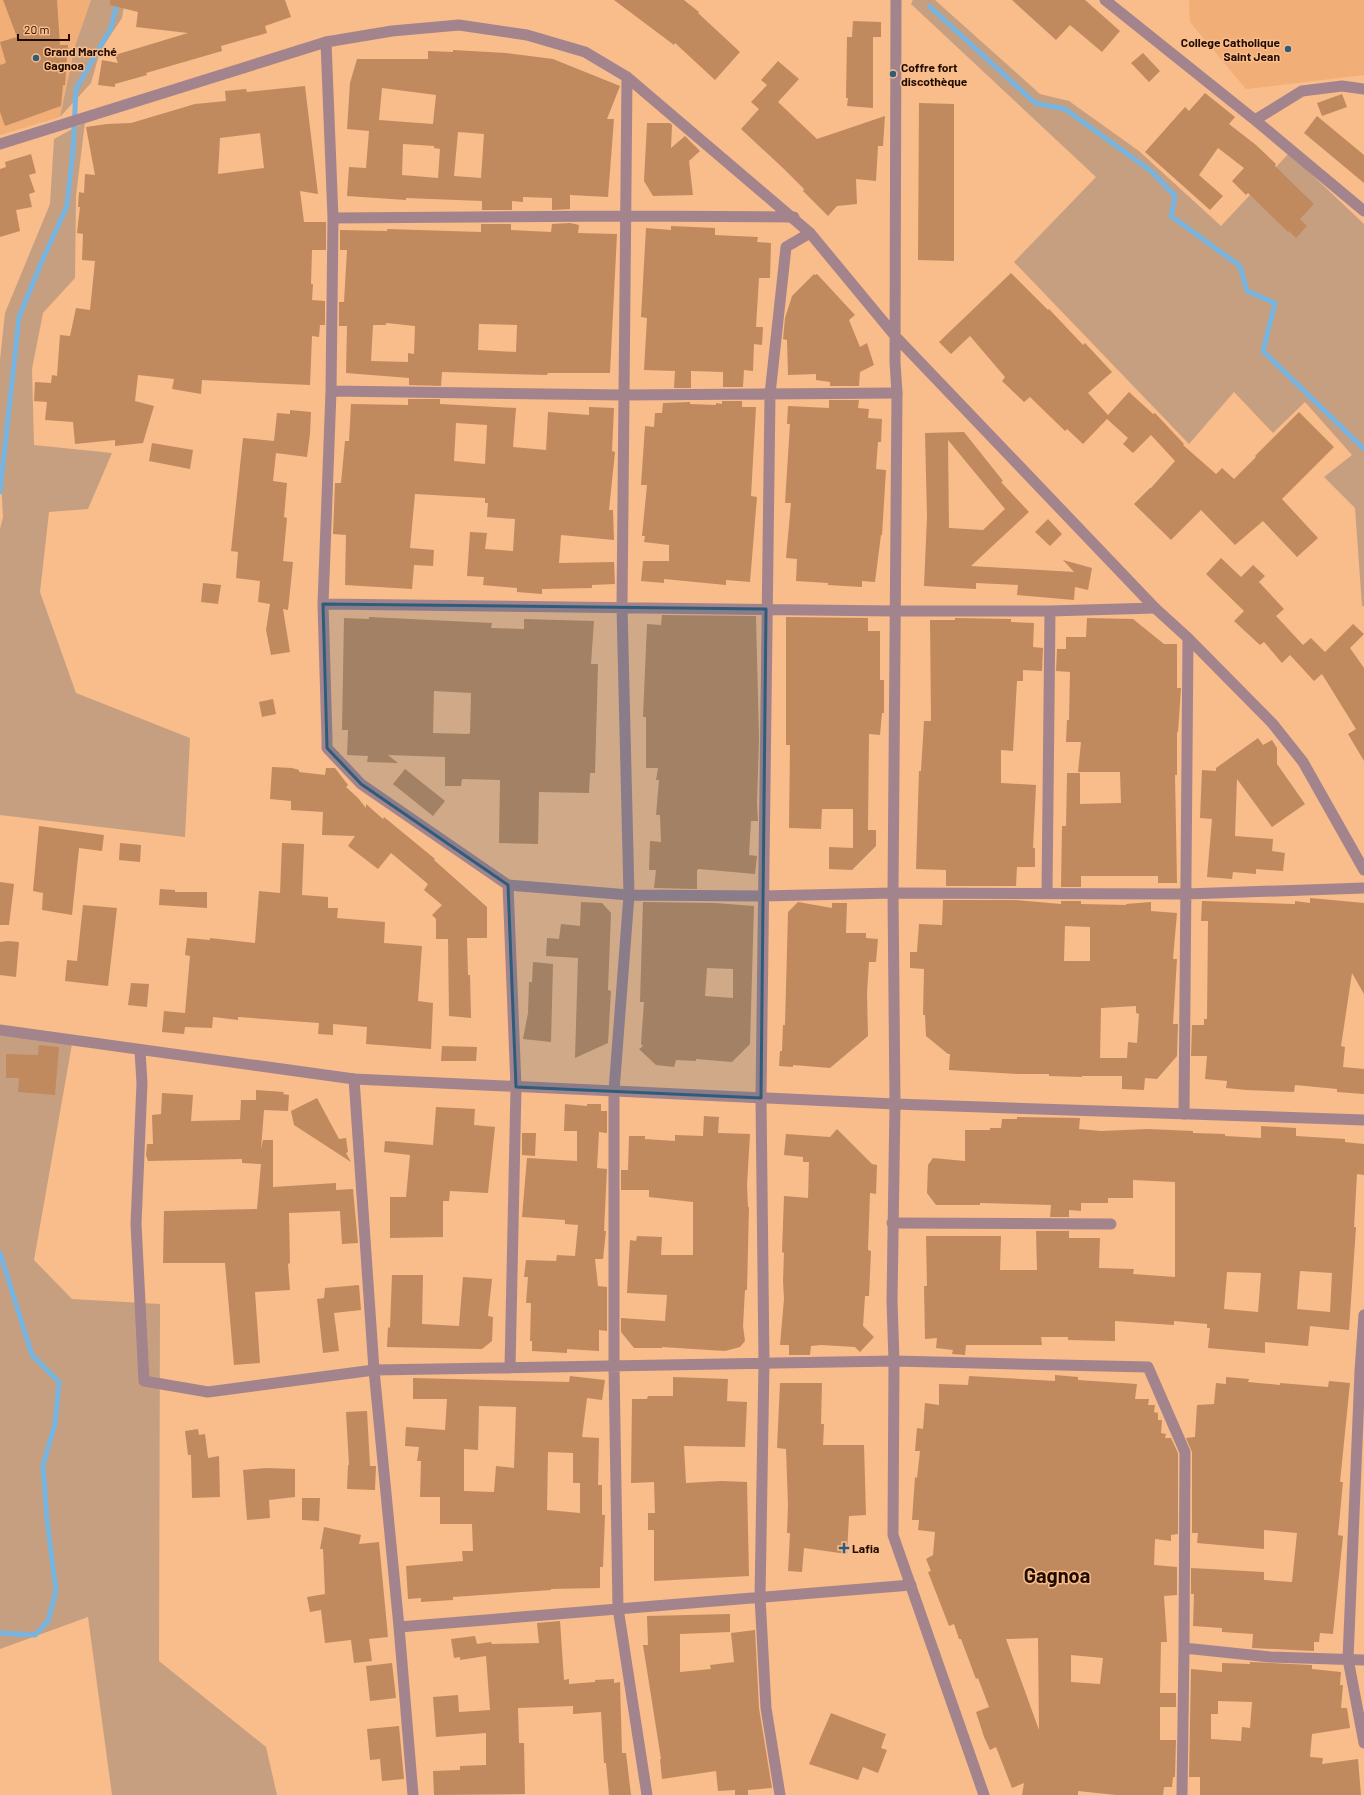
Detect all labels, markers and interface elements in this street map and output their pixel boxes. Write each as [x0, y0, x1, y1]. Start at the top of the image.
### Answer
scale bar [18, 16, 69, 42]
text: 20 m [24, 22, 50, 36]
place label: College Catholique Saint Jean [1181, 35, 1280, 63]
place label: Grand Marché Gagnoa [44, 44, 117, 72]
marker: College Catholique Saint Jean [1283, 44, 1293, 54]
marker: Grand Marché Gagnoa [31, 53, 41, 63]
place label: Coffre fort discothèque [901, 60, 968, 88]
marker: Coffre fort discothèque [888, 69, 898, 79]
place label: Lafia [852, 1541, 879, 1555]
marker: Lafia [839, 1543, 849, 1553]
district label: Gagnoa [1024, 1563, 1090, 1587]

